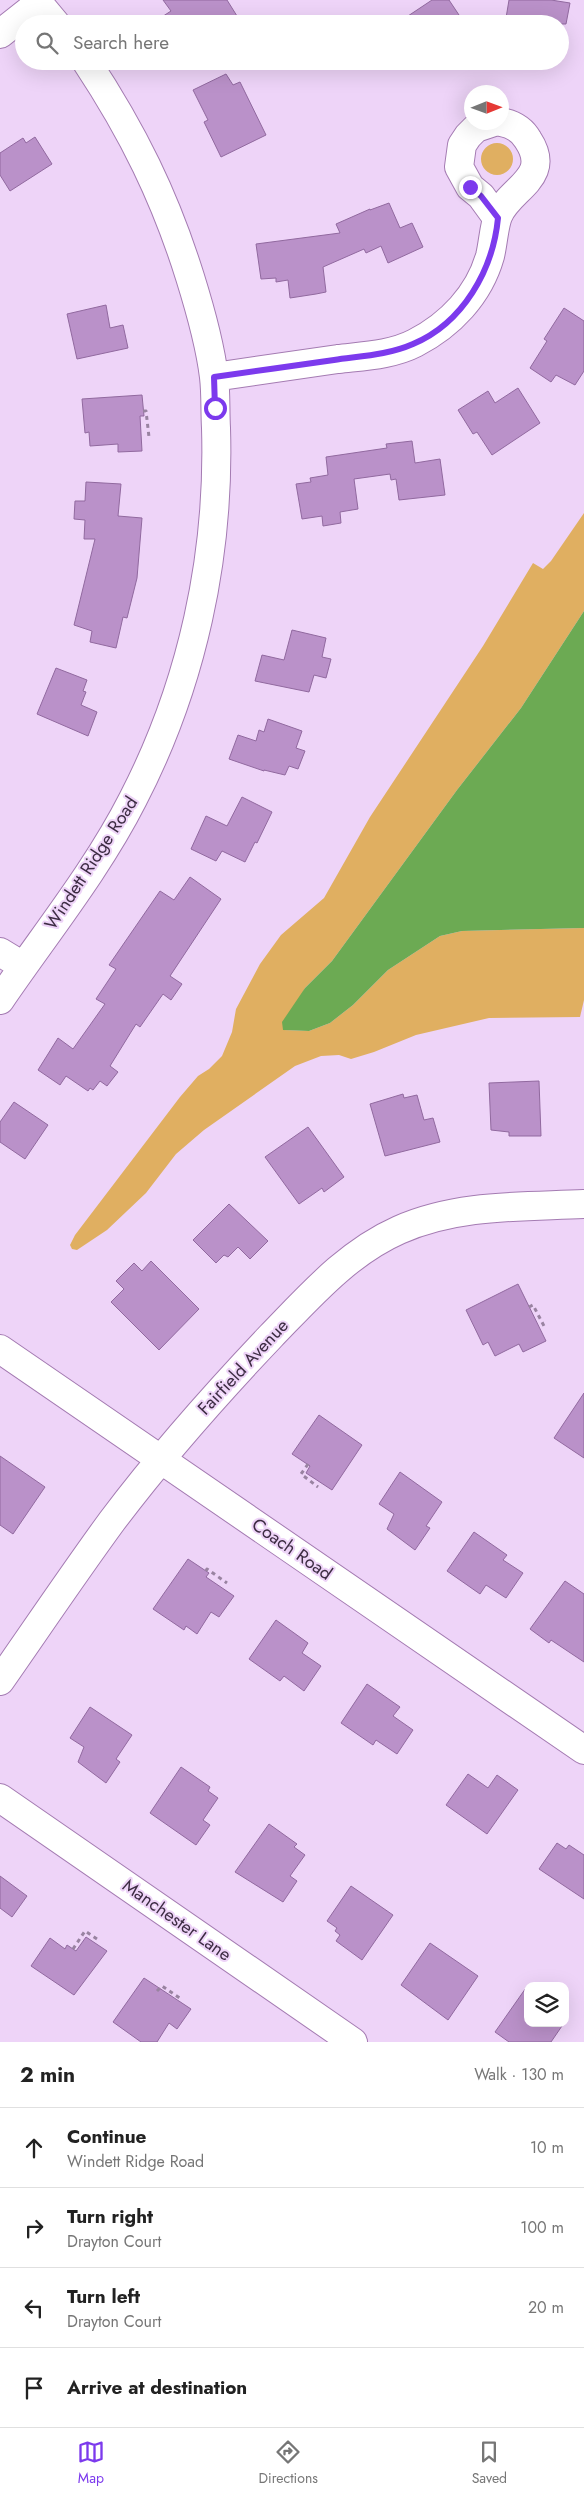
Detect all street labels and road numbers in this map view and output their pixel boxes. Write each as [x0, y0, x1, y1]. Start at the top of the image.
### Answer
street label: Windett Ridge Road [38, 791, 144, 935]
street label: Fairfield Avenue [192, 1313, 294, 1421]
street label: Coach Road [246, 1512, 338, 1586]
street label: Manchester Lane [117, 1873, 237, 1967]

